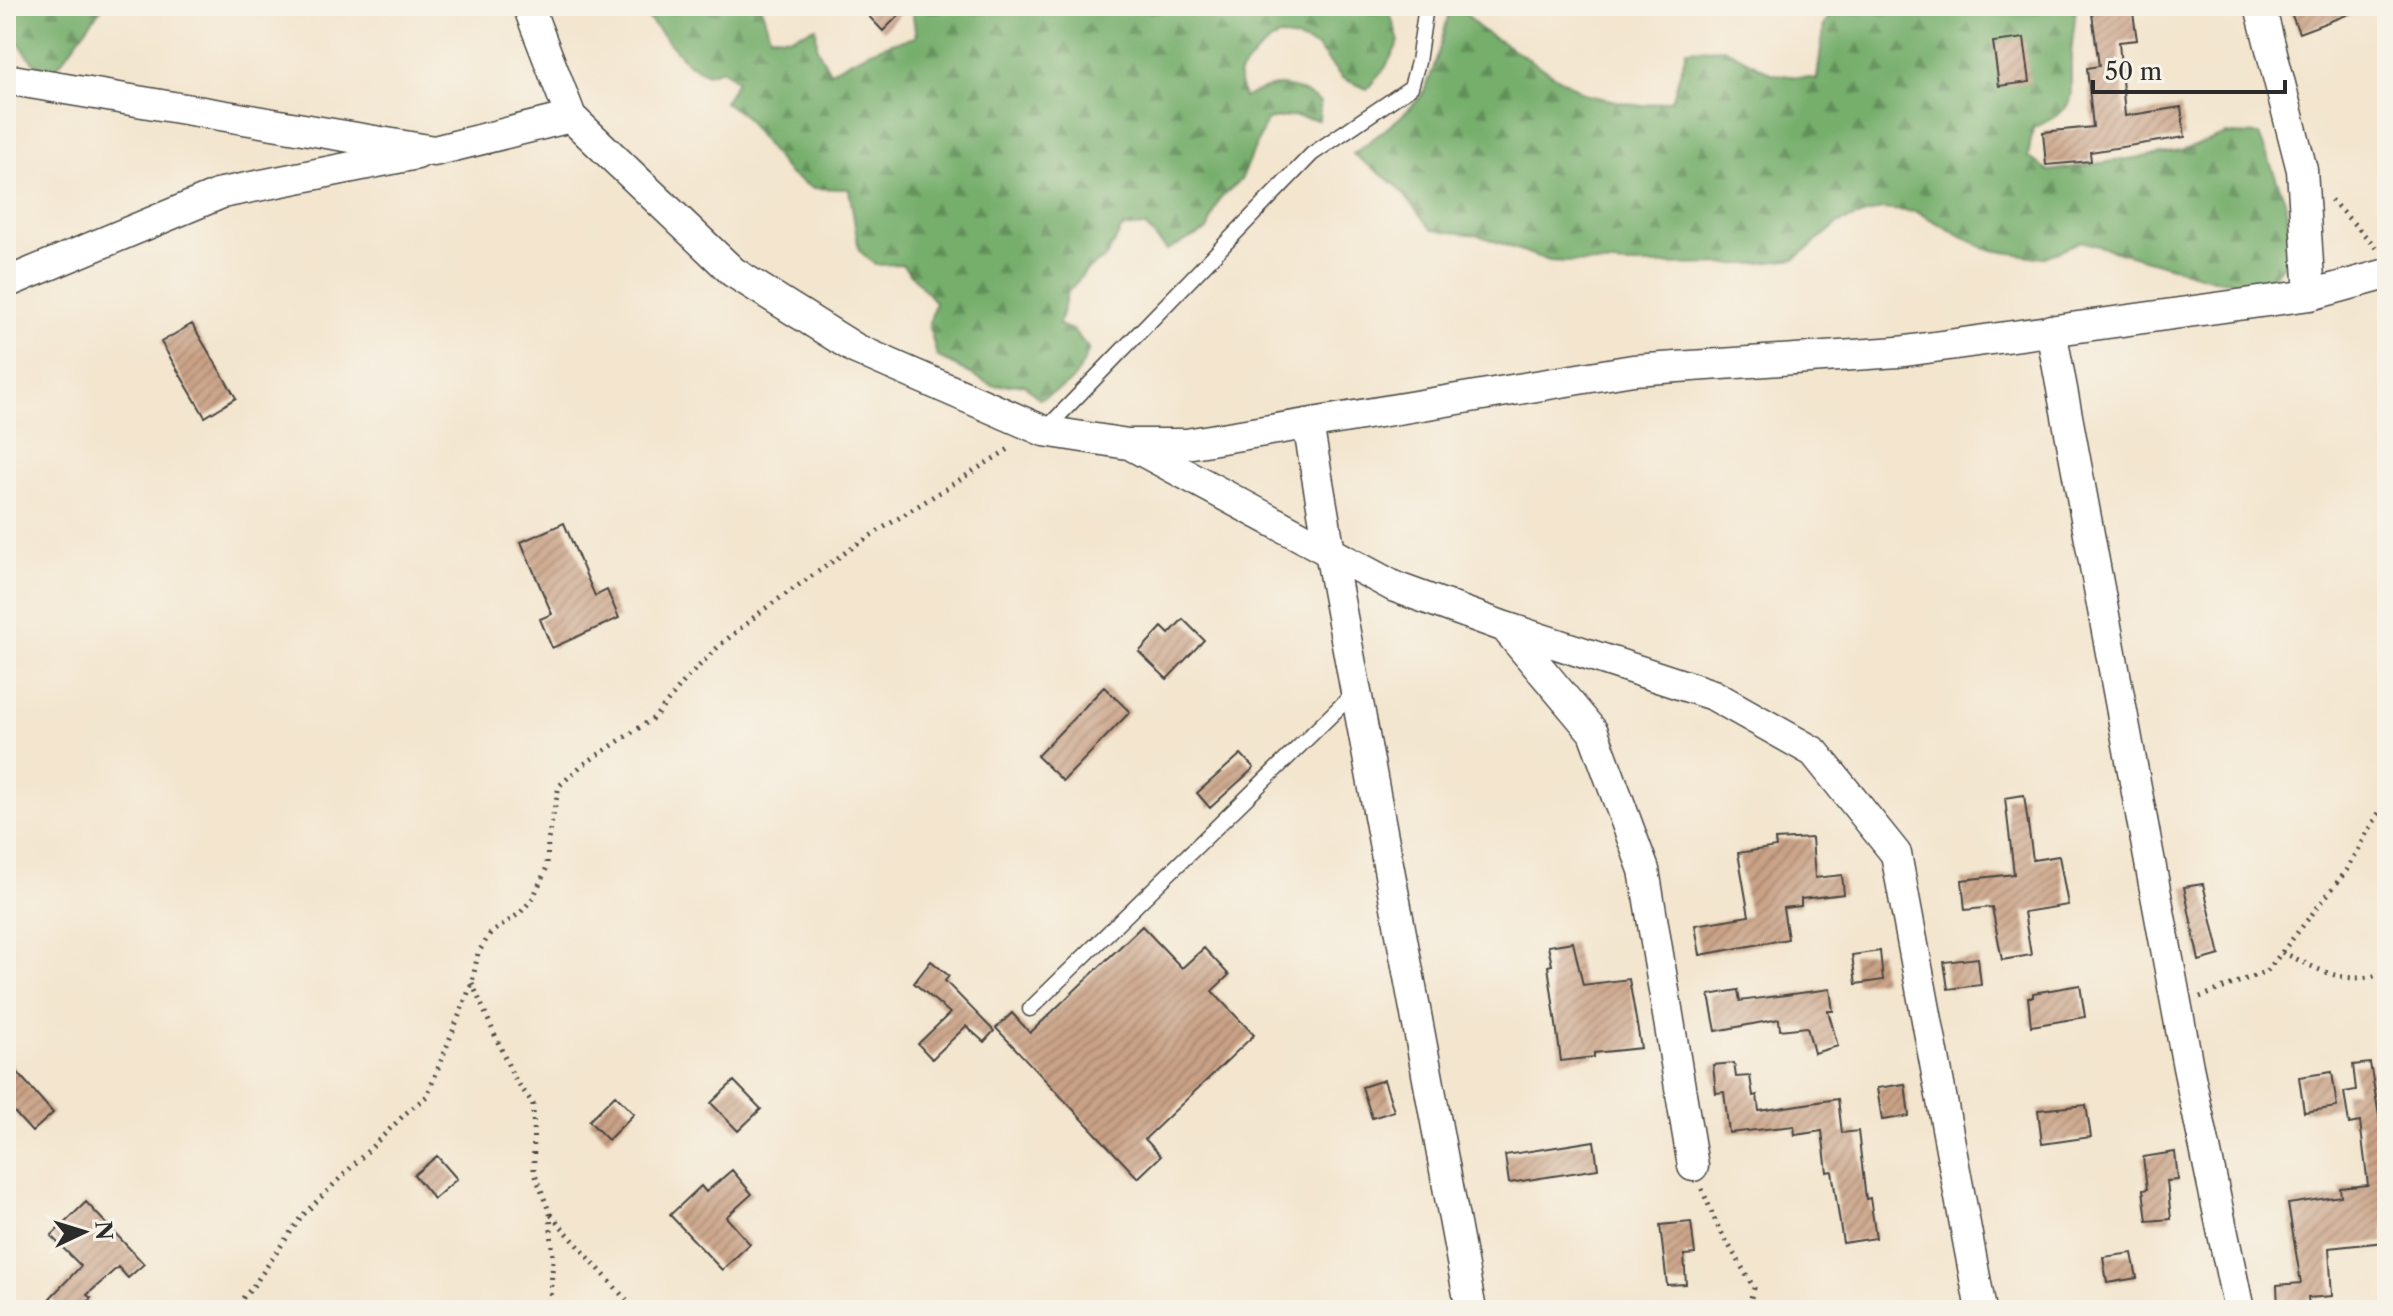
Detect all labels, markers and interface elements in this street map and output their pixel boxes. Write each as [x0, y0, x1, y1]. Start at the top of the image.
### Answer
scale bar [2093, 44, 2285, 94]
text: 50 m [2105, 57, 2162, 86]
north arrow [44, 1192, 124, 1272]
text: N [89, 1220, 118, 1241]

